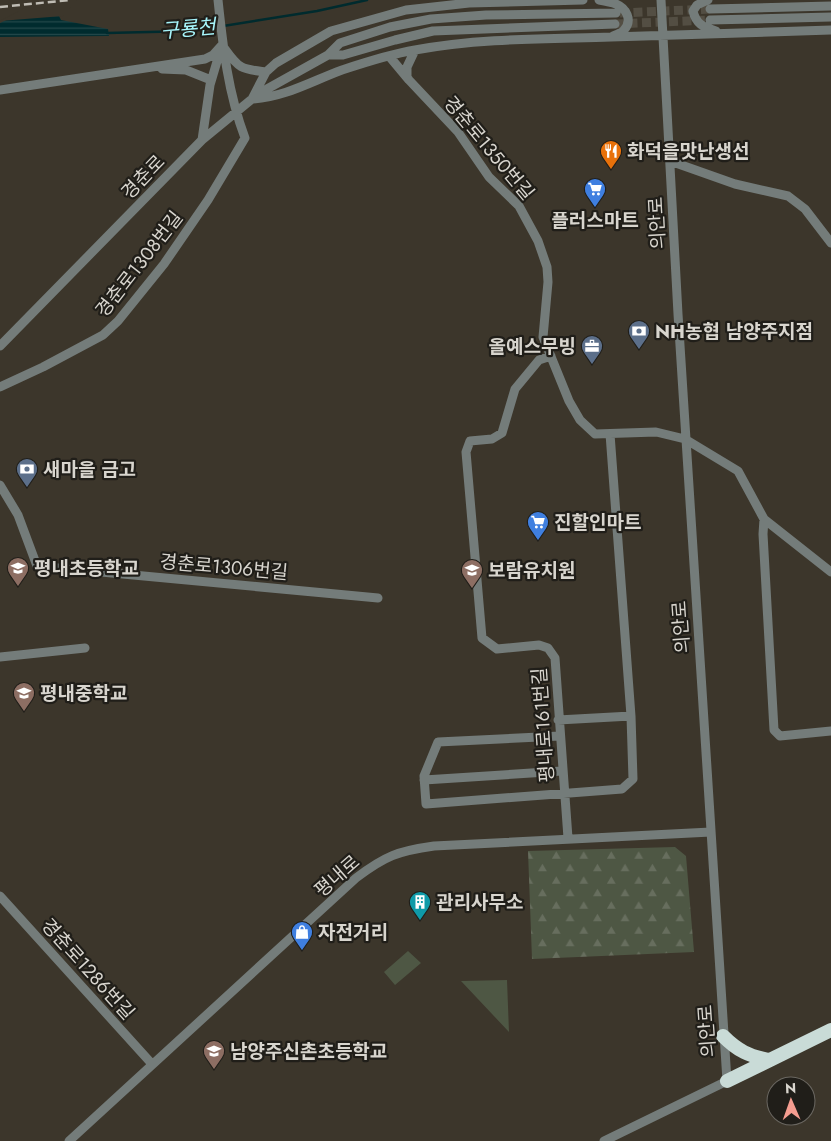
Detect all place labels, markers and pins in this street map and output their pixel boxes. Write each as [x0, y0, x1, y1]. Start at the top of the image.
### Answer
place label: 화덕을맛난생선 [627, 138, 749, 165]
restaurant icon: 화덕을맛난생선 [599, 139, 623, 170]
supermarket icon: 플러스마트 [583, 177, 607, 208]
place label: 플러스마트 [551, 207, 639, 234]
place label: NH농협 남양주지점 [655, 318, 813, 345]
bank icon: NH농협 남양주지점 [627, 319, 651, 350]
place label: 올예스무빙 [489, 333, 576, 360]
office icon: 올예스무빙 [580, 334, 604, 365]
place label: 새마을 금고 [43, 456, 136, 483]
bank icon: 새마을 금고 [15, 457, 39, 488]
place label: 진할인마트 [554, 509, 641, 536]
supermarket icon: 진할인마트 [526, 510, 550, 541]
place label: 평내초등학교 [34, 555, 139, 582]
school or university icon: 평내초등학교 [6, 556, 30, 587]
place label: 보람유치원 [488, 557, 575, 584]
school or university icon: 보람유치원 [460, 558, 484, 589]
place label: 평내중학교 [40, 680, 127, 707]
school or university icon: 평내중학교 [12, 681, 36, 712]
place label: 관리사무소 [436, 889, 523, 916]
building icon: 관리사무소 [408, 890, 432, 921]
place label: 자전거리 [318, 919, 388, 946]
shop icon: 자전거리 [290, 920, 314, 951]
place label: 남양주신촌초등학교 [230, 1038, 387, 1065]
school or university icon: 남양주신촌초등학교 [202, 1039, 226, 1070]

